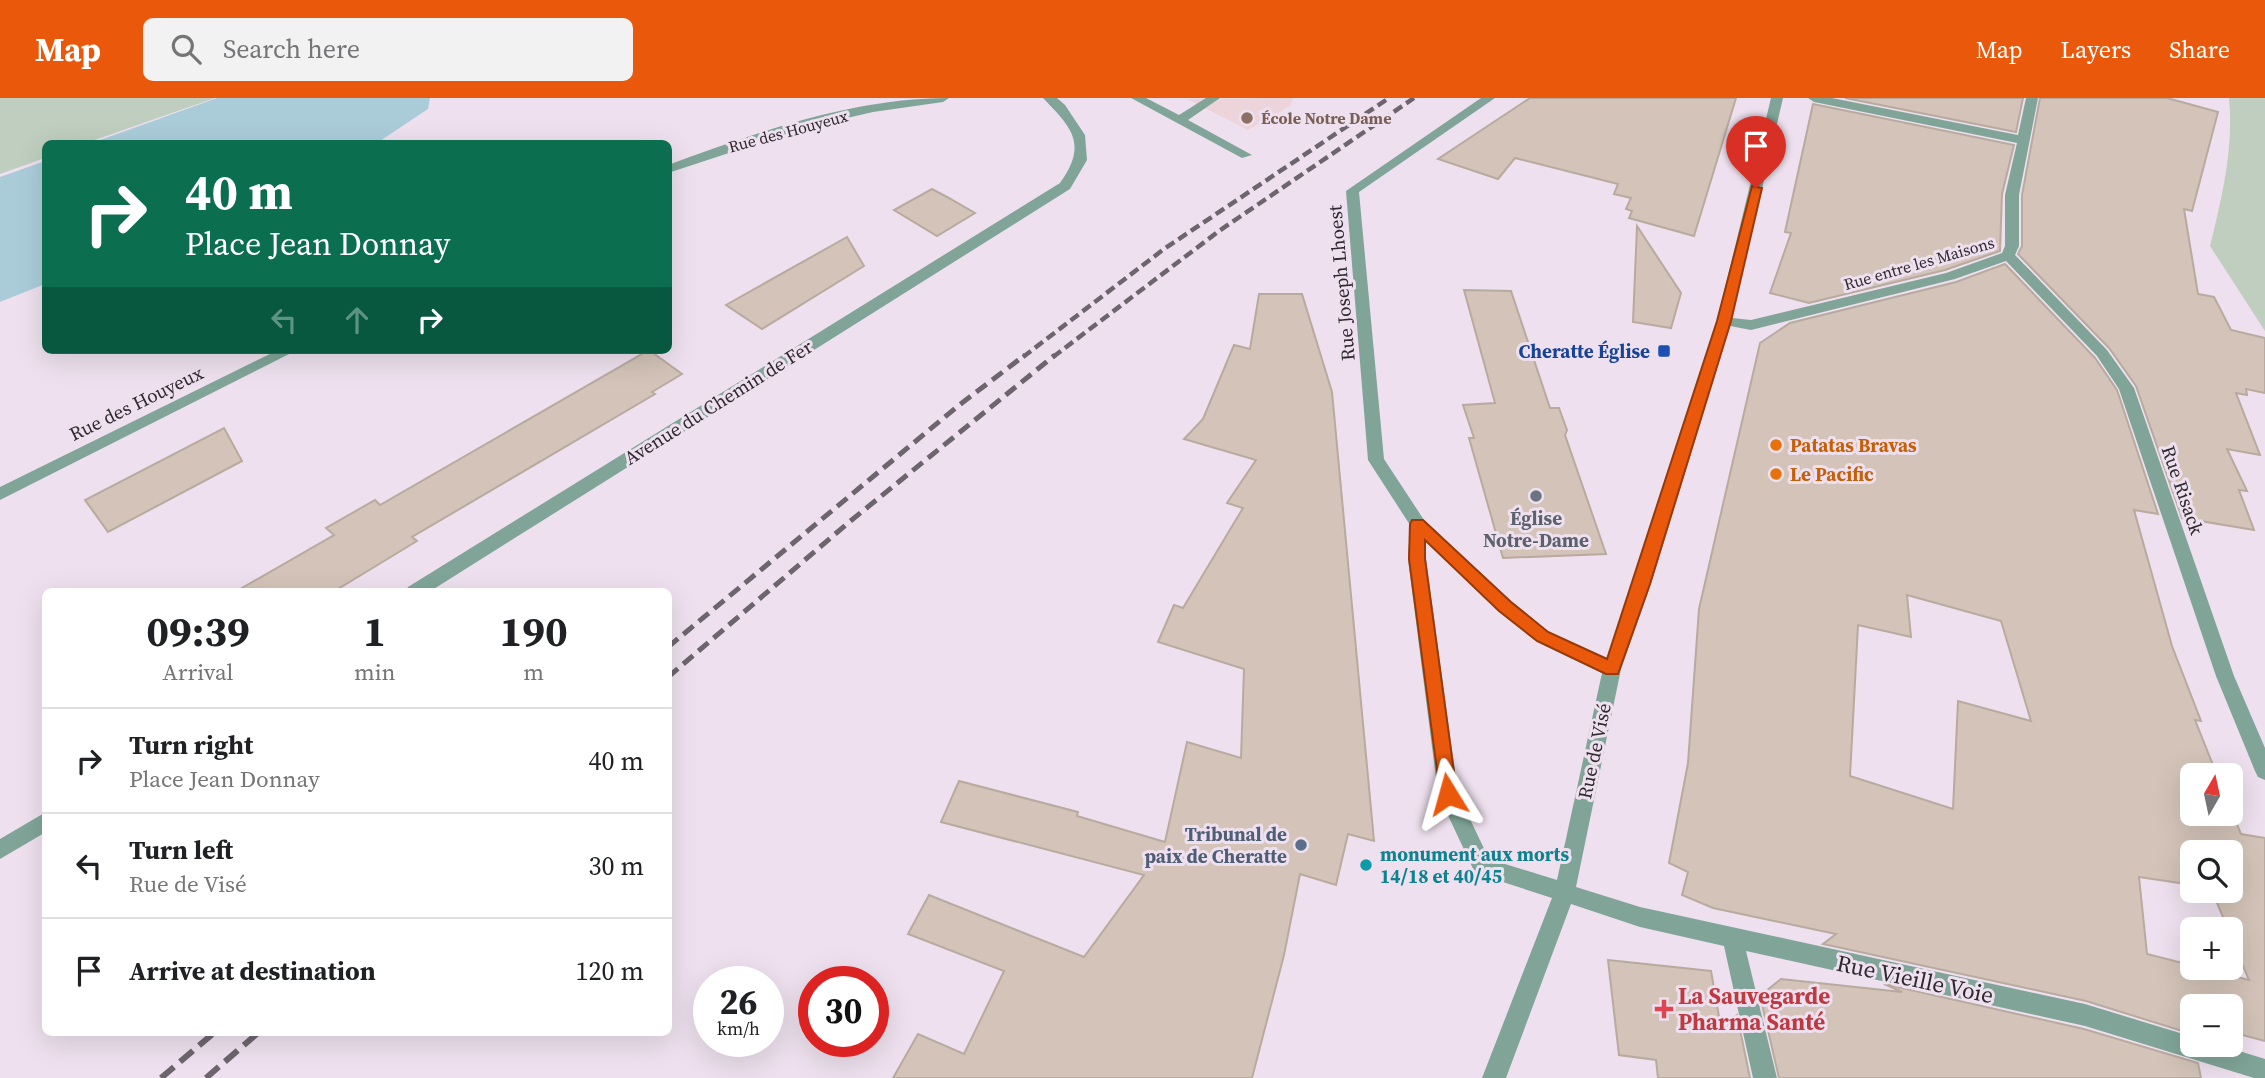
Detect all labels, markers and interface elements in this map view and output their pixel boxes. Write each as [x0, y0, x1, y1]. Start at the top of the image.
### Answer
search box [143, 18, 633, 81]
text: Map [35, 27, 101, 72]
icon: search [167, 30, 205, 68]
text: Search here [223, 31, 360, 67]
text: Map [1976, 33, 2023, 66]
text: Layers [2061, 33, 2131, 66]
text: Share [2169, 33, 2230, 66]
street label: Rue des Houyeux [726, 104, 851, 158]
place label: École Notre Dame [1261, 107, 1391, 129]
marker: École Notre Dame [1239, 110, 1255, 126]
pin [1726, 116, 1786, 188]
icon: arrive [1737, 127, 1775, 165]
text: 40 m [185, 158, 293, 225]
icon: right [70, 168, 161, 259]
street label: Rue Joseph Lhoest [1321, 203, 1361, 362]
text: Place Jean Donnay [185, 222, 450, 266]
street label: Rue entre les Maisons [1841, 231, 1997, 295]
icon: left [265, 301, 303, 339]
icon: ahead [338, 301, 376, 339]
icon: right [411, 301, 449, 339]
street label: Avenue du Chemin de Fer [619, 333, 817, 471]
place label: Cheratte Église [1518, 338, 1650, 364]
marker: Cheratte Église [1656, 343, 1672, 359]
street label: Rue des Houyeux [65, 359, 207, 447]
place label: Patatas Bravas [1790, 432, 1917, 458]
marker: Patatas Bravas [1768, 437, 1784, 453]
street label: Rue Risack [2156, 442, 2211, 539]
place label: Le Pacific [1790, 461, 1874, 487]
marker: Le Pacific [1768, 466, 1784, 482]
marker: Église Notre-Dame [1528, 488, 1544, 504]
place label: Église Notre-Dame [1483, 505, 1589, 553]
text: 09:39 [146, 602, 250, 660]
text: 1 [363, 602, 386, 660]
text: 190 [500, 602, 568, 660]
text: Arrival [162, 656, 233, 688]
text: min [354, 656, 395, 688]
text: m [523, 656, 544, 688]
street label: Rue de Visé [1571, 701, 1617, 801]
text: Turn right [129, 727, 253, 763]
icon: right [70, 742, 108, 780]
text: 40 m [589, 743, 644, 779]
position arrow [1411, 757, 1485, 831]
text: Place Jean Donnay [129, 763, 320, 795]
north arrow [2180, 763, 2244, 826]
map controls [2180, 763, 2243, 1057]
place label: Tribunal de paix de Cheratte [1144, 821, 1287, 869]
text: Turn left [129, 832, 233, 868]
marker: Tribunal de paix de Cheratte [1293, 837, 1309, 853]
button: search [2180, 840, 2243, 903]
place label: monument aux morts 14/18 et 40/45 [1380, 841, 1570, 889]
icon: left [70, 847, 108, 885]
text: 30 m [589, 848, 644, 884]
marker: monument aux morts 14/18 et 40/45 [1358, 857, 1374, 873]
text: Rue de Visé [129, 868, 247, 900]
button: + [2180, 917, 2243, 980]
street label: Rue Vieille Voie [1834, 947, 1996, 1011]
icon: arrive [70, 952, 108, 990]
text: Arrive at destination [129, 953, 376, 989]
text: 120 m [576, 953, 644, 989]
speed limit sign: 30 [798, 966, 889, 1057]
text: 26 [720, 978, 757, 1026]
place label: La Sauvegarde Pharma Santé [1678, 980, 1830, 1038]
button: − [2180, 994, 2243, 1057]
marker: La Sauvegarde Pharma Santé [1656, 1001, 1672, 1017]
text: km/h [717, 1016, 760, 1041]

